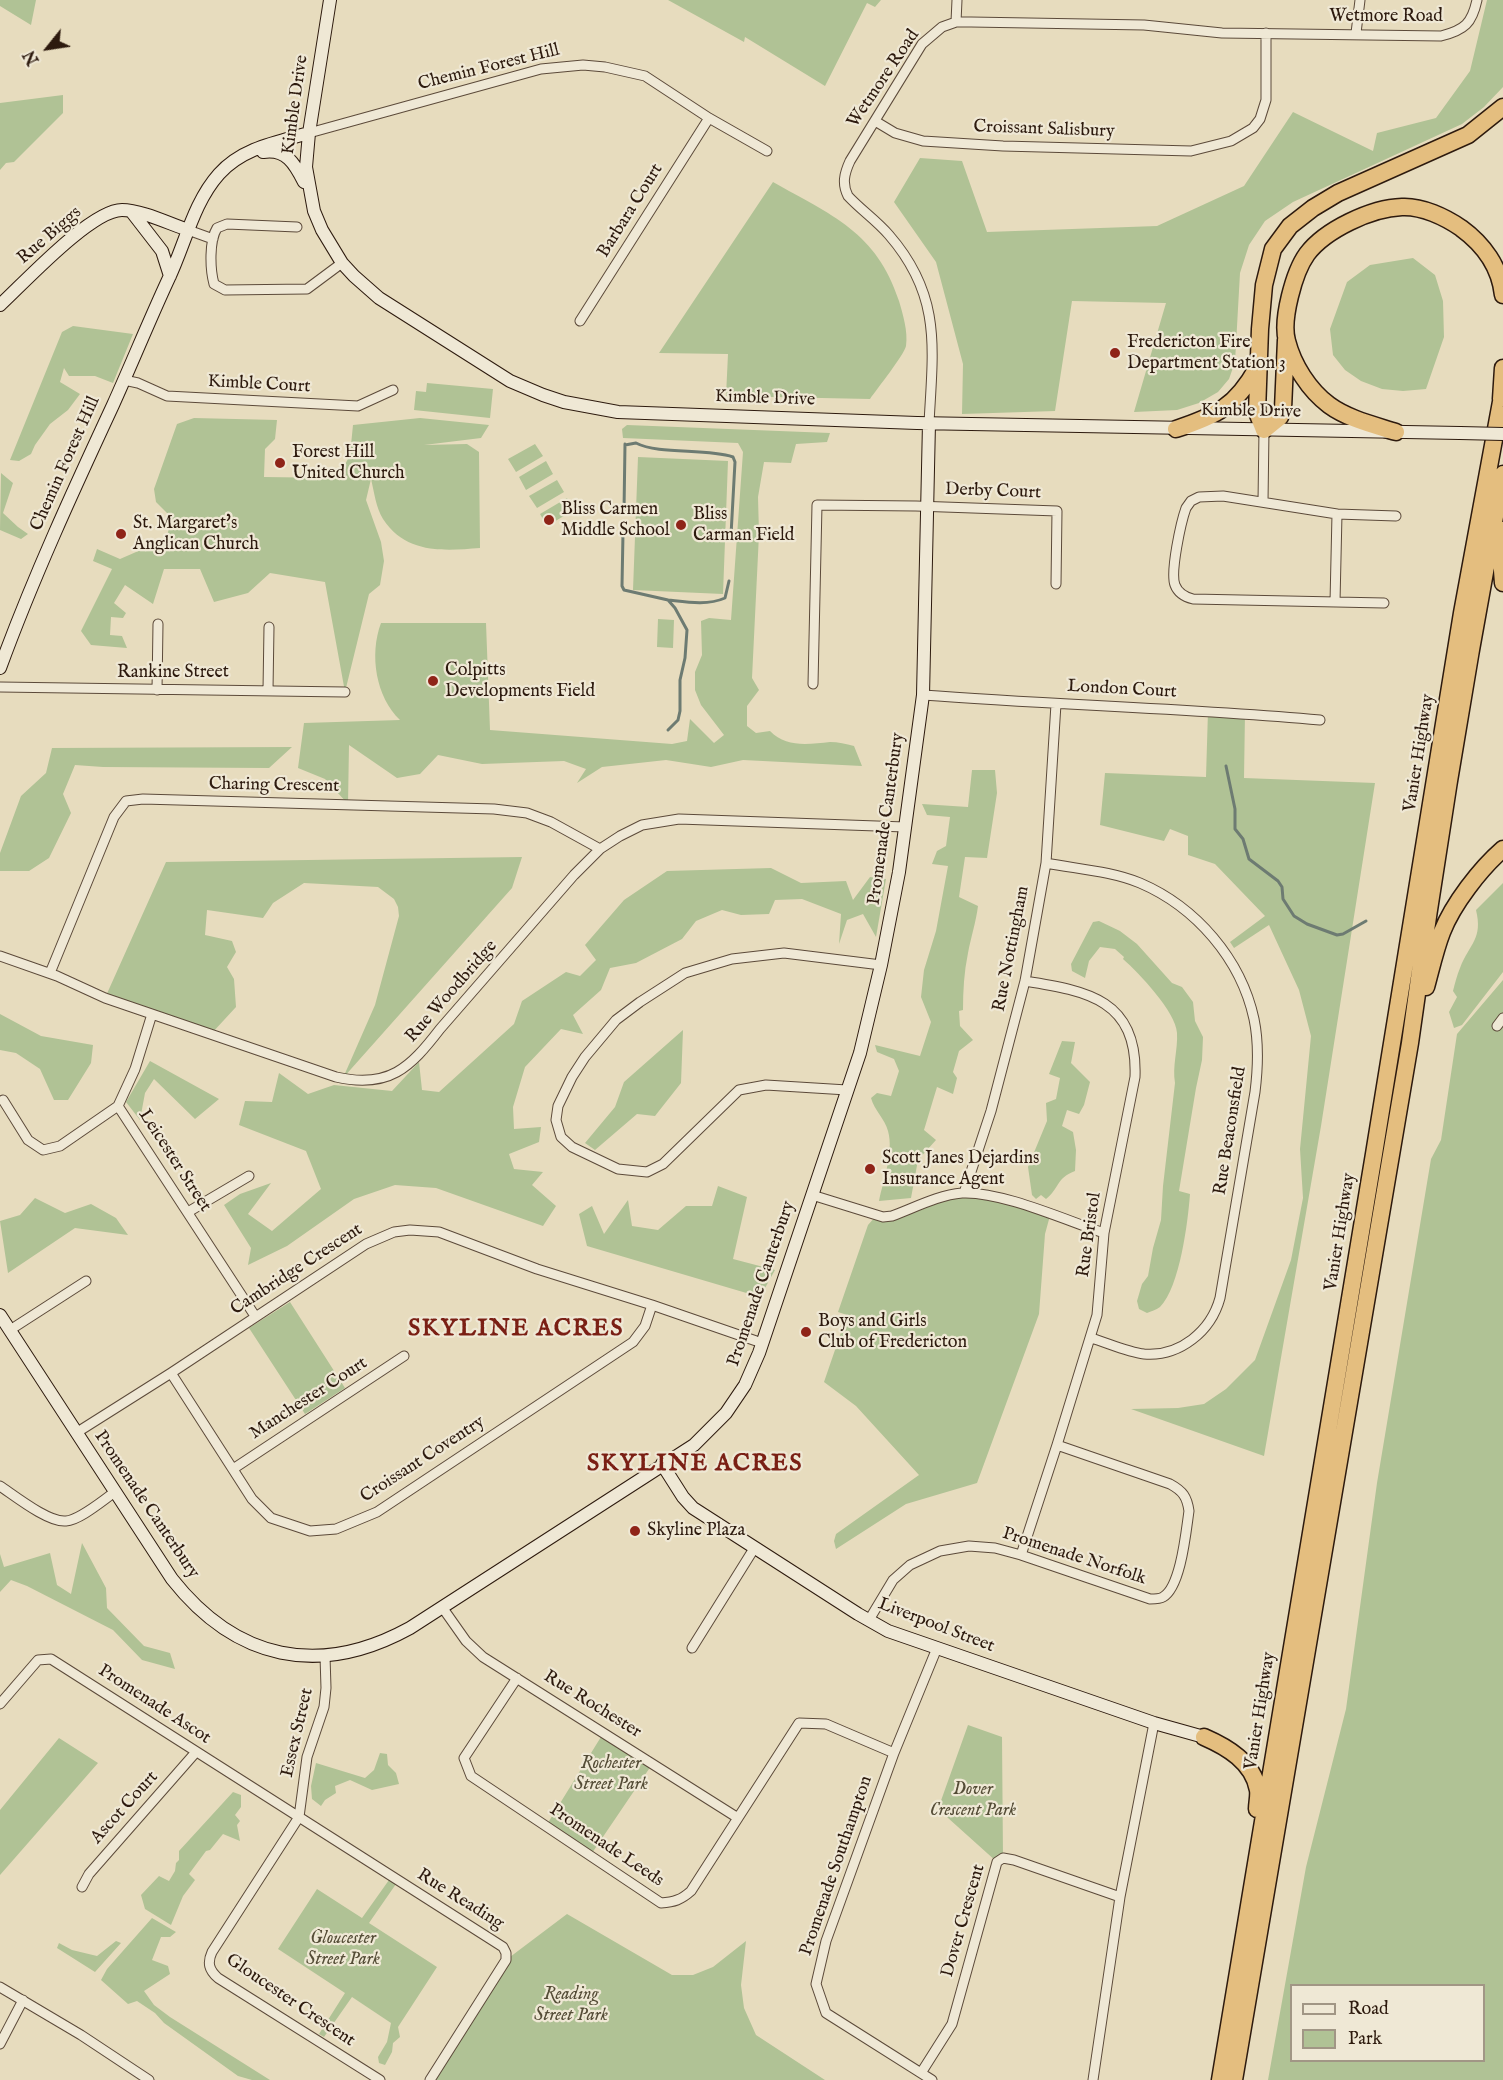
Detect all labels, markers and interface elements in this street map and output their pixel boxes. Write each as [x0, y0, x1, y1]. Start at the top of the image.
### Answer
street label: Wetmore Road [1329, 6, 1443, 28]
north arrow [18, 18, 78, 78]
street label: Wetmore Road [843, 26, 925, 132]
street label: Chemin Forest Hill [416, 40, 562, 96]
text: N [20, 46, 45, 68]
street label: Kimble Drive [278, 54, 314, 156]
street label: Croissant Salisbury [973, 117, 1115, 143]
street label: Barbara Court [594, 160, 668, 262]
street label: Rue Biggs [14, 202, 86, 270]
place label: Fredericton Fire Department Station 3 [1127, 332, 1286, 374]
marker: Fredericton Fire Department Station 3 [1108, 346, 1122, 360]
street label: Kimble Court [207, 372, 311, 398]
street label: Kimble Drive [715, 386, 815, 412]
street label: Chemin Forest Hill [27, 393, 105, 535]
street label: Kimble Drive [1201, 400, 1301, 424]
place label: Forest Hill United Church [292, 442, 405, 484]
marker: Forest Hill United Church [273, 456, 287, 470]
street label: Derby Court [945, 480, 1041, 504]
place label: Bliss Carmen Middle School [561, 499, 670, 542]
place label: Bliss Carman Field [693, 504, 794, 546]
place label: St. Margaret's Anglican Church [133, 513, 259, 556]
marker: Bliss Carmen Middle School [542, 513, 556, 527]
marker: Bliss Carman Field [674, 518, 688, 532]
marker: St. Margaret's Anglican Church [114, 527, 128, 541]
place label: Colpitts Developments Field [445, 660, 595, 702]
street label: Rankine Street [117, 662, 229, 684]
marker: Colpitts Developments Field [426, 674, 440, 688]
street label: London Court [1067, 676, 1177, 704]
street label: Vanier Highway [1400, 692, 1440, 814]
street label: Promenade Canterbury [864, 732, 910, 906]
street label: Charing Crescent [209, 774, 339, 798]
street label: Rue Nottingham [989, 884, 1035, 1014]
street label: Rue Woodbridge [402, 936, 502, 1048]
street label: Rue Beaconsfield [1210, 1065, 1252, 1197]
street label: Leicester Street [133, 1106, 215, 1216]
place label: Scott Janes Dejardins Insurance Agent [882, 1148, 1039, 1190]
marker: Scott Janes Dejardins Insurance Agent [863, 1162, 877, 1176]
street label: Vanier Highway [1321, 1171, 1361, 1293]
street label: Rue Bristol [1073, 1191, 1107, 1279]
street label: Promenade Canterbury [724, 1198, 800, 1370]
street label: Cambridge Crescent [227, 1219, 367, 1321]
place label: Boys and Girls Club of Fredericton [818, 1311, 967, 1354]
district label: SKYLINE ACRES [408, 1316, 624, 1344]
marker: Boys and Girls Club of Fredericton [799, 1325, 813, 1339]
street label: Manchester Court [246, 1353, 372, 1445]
street label: Croissant Coventry [357, 1412, 489, 1508]
street label: Promenade Canterbury [89, 1427, 203, 1583]
district label: SKYLINE ACRES [587, 1451, 803, 1479]
place label: Skyline Plaza [647, 1520, 745, 1542]
marker: Skyline Plaza [628, 1524, 642, 1538]
street label: Promenade Norfolk [999, 1524, 1149, 1590]
street label: Liverpool Street [875, 1594, 997, 1658]
street label: Vanier Highway [1241, 1650, 1281, 1772]
street label: Promenade Ascot [94, 1661, 214, 1749]
street label: Rue Rochester [539, 1666, 645, 1744]
street label: Essex Street [277, 1686, 319, 1780]
park label: Rochester Street Park [574, 1753, 648, 1796]
street label: Ascot Court [87, 1767, 163, 1849]
street label: Promenade Southampton [796, 1773, 878, 1959]
park label: Dover Crescent Park [930, 1779, 1016, 1822]
street label: Promenade Leeds [545, 1800, 667, 1892]
street label: Dover Crescent [938, 1862, 990, 1980]
street label: Rue Reading [412, 1865, 508, 1935]
park label: Gloucester Street Park [306, 1928, 380, 1970]
street label: Gloucester Crescent [221, 1950, 359, 2052]
park label: Reading Street Park [534, 1984, 608, 2026]
legend [1290, 1984, 1485, 2062]
text: Road [1348, 1998, 1389, 2021]
text: Park [1348, 2028, 1382, 2051]

